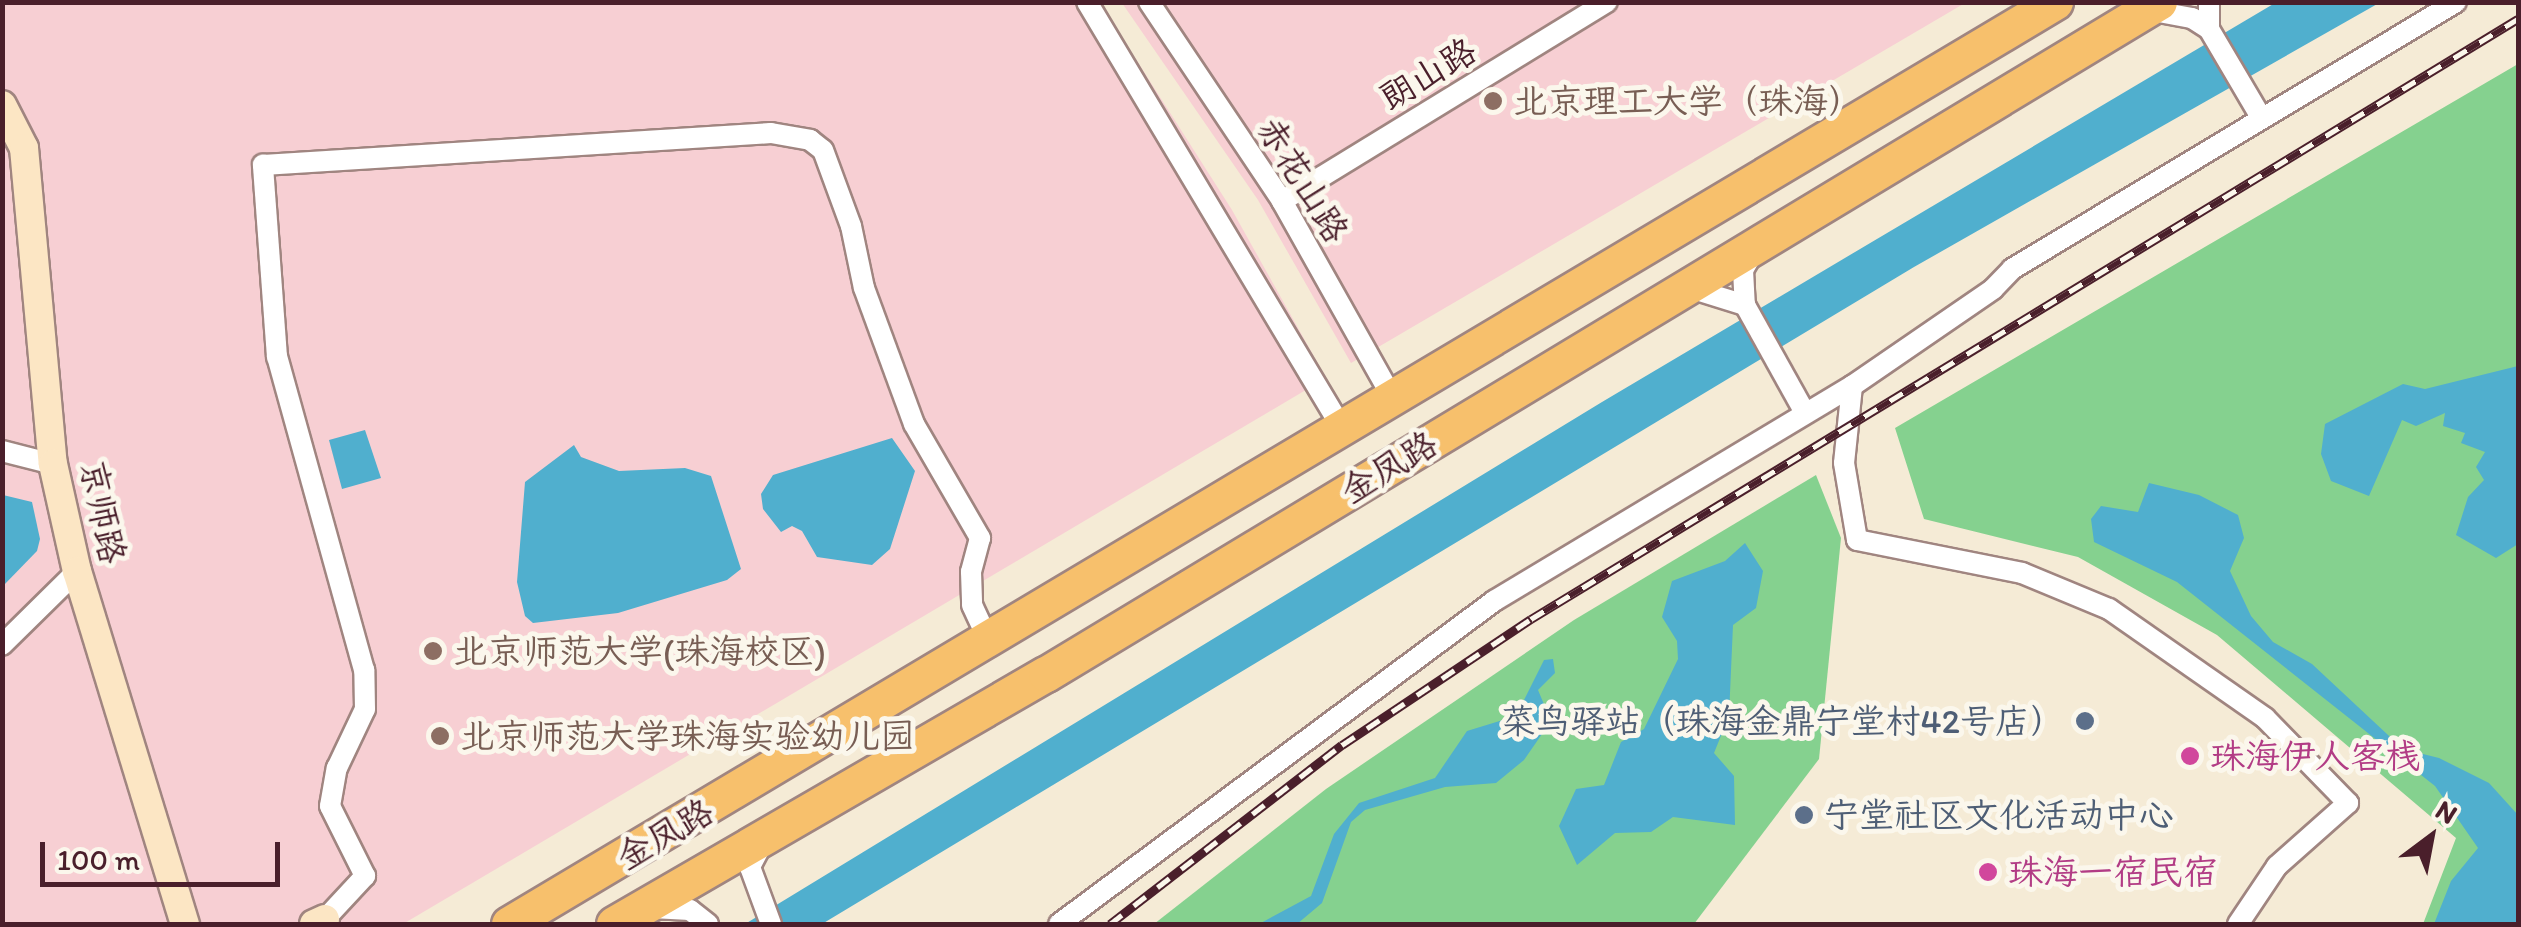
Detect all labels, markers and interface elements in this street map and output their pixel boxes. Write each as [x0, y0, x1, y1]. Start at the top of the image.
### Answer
street label: 朗山路 [1372, 29, 1484, 119]
place label: 北京理工大学（珠海） [1513, 80, 1863, 122]
marker: 北京理工大学（珠海） [1482, 90, 1504, 112]
street label: 赤花山路 [1248, 110, 1358, 250]
street label: 金凤路 [1333, 422, 1445, 512]
street label: 京师路 [72, 456, 134, 568]
place label: 北京师范大学(珠海校区) [453, 630, 826, 672]
marker: 北京师范大学(珠海校区) [422, 640, 444, 662]
place label: 菜鸟驿站（珠海金鼎宁堂村42号店） [1501, 700, 2065, 742]
marker: 菜鸟驿站（珠海金鼎宁堂村42号店） [2074, 710, 2096, 732]
place label: 北京师范大学珠海实验幼儿园 [460, 715, 915, 757]
marker: 北京师范大学珠海实验幼儿园 [429, 725, 451, 747]
place label: 珠海伊人客栈 [2210, 735, 2420, 777]
marker: 珠海伊人客栈 [2179, 745, 2201, 767]
north arrow [2381, 787, 2481, 887]
street label: 金凤路 [609, 790, 721, 878]
text: N [2430, 792, 2464, 831]
place label: 宁堂社区文化活动中心 [1824, 794, 2174, 836]
marker: 宁堂社区文化活动中心 [1793, 804, 1815, 826]
scale bar [45, 822, 285, 884]
text: 100 m [57, 841, 140, 878]
place label: 珠海一宿民宿 [2008, 851, 2218, 893]
marker: 珠海一宿民宿 [1977, 861, 1999, 883]

